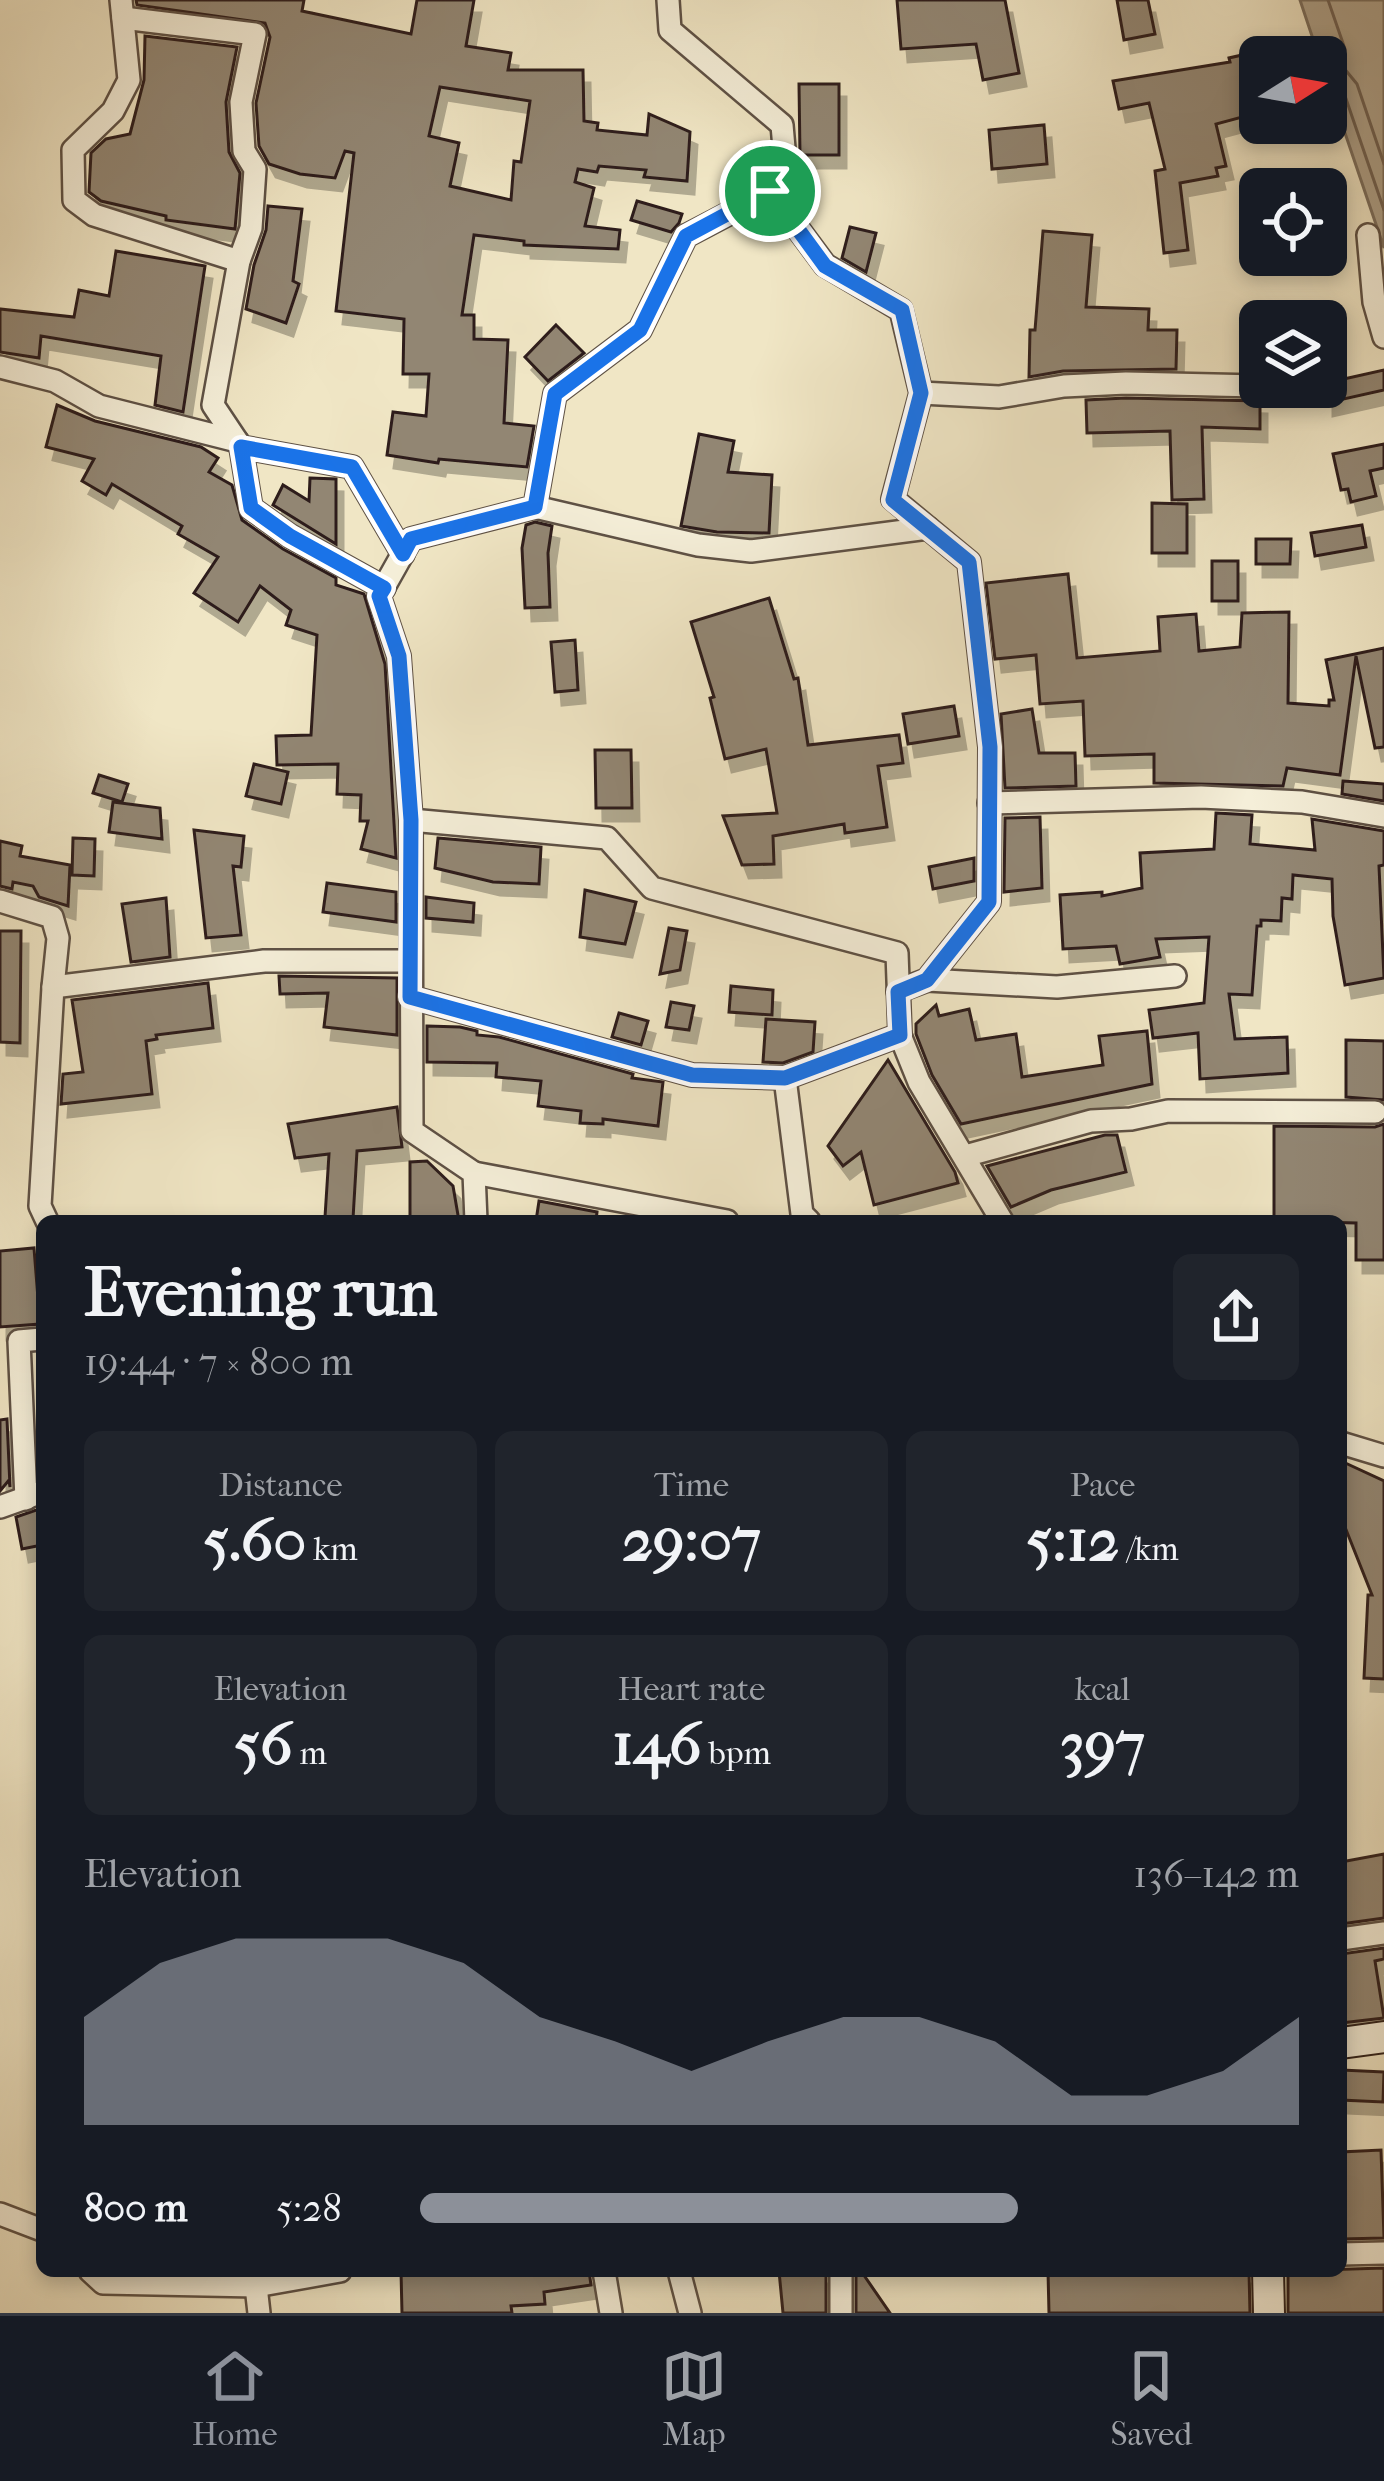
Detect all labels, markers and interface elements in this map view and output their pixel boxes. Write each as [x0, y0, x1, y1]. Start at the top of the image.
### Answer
north arrow [1239, 36, 1347, 144]
map controls [1239, 36, 1347, 408]
pin [719, 140, 821, 242]
icon: arrive [737, 158, 803, 224]
button: locate [1239, 168, 1347, 276]
button: layers [1239, 300, 1347, 408]
button: share [1173, 1254, 1299, 1380]
text: Evening run [84, 1255, 437, 1332]
text: 19:44 · 7 × 800 m [84, 1339, 353, 1385]
text: Distance [218, 1466, 343, 1505]
text: Time [654, 1466, 729, 1505]
text: Pace [1070, 1466, 1135, 1505]
text: 5.60 [203, 1505, 306, 1576]
text: 29:07 [622, 1505, 761, 1576]
text: 5:12 [1026, 1505, 1119, 1576]
text: km [306, 1530, 358, 1569]
text: /km [1119, 1530, 1179, 1569]
text: Elevation [214, 1670, 347, 1709]
text: Heart rate [618, 1670, 765, 1709]
text: kcal [1075, 1670, 1130, 1709]
text: 56 [234, 1709, 292, 1780]
text: 146 [612, 1709, 701, 1780]
text: 397 [1060, 1709, 1145, 1780]
text: m [292, 1734, 327, 1773]
text: bpm [701, 1734, 771, 1773]
text: Elevation [84, 1851, 242, 1897]
text: 136–142 m [1133, 1851, 1299, 1897]
text: 800 m [84, 2185, 187, 2231]
text: 5:28 [276, 2185, 342, 2231]
tab: Home [192, 2343, 278, 2454]
tab: Map [661, 2343, 727, 2454]
tab: Saved [1110, 2343, 1192, 2454]

